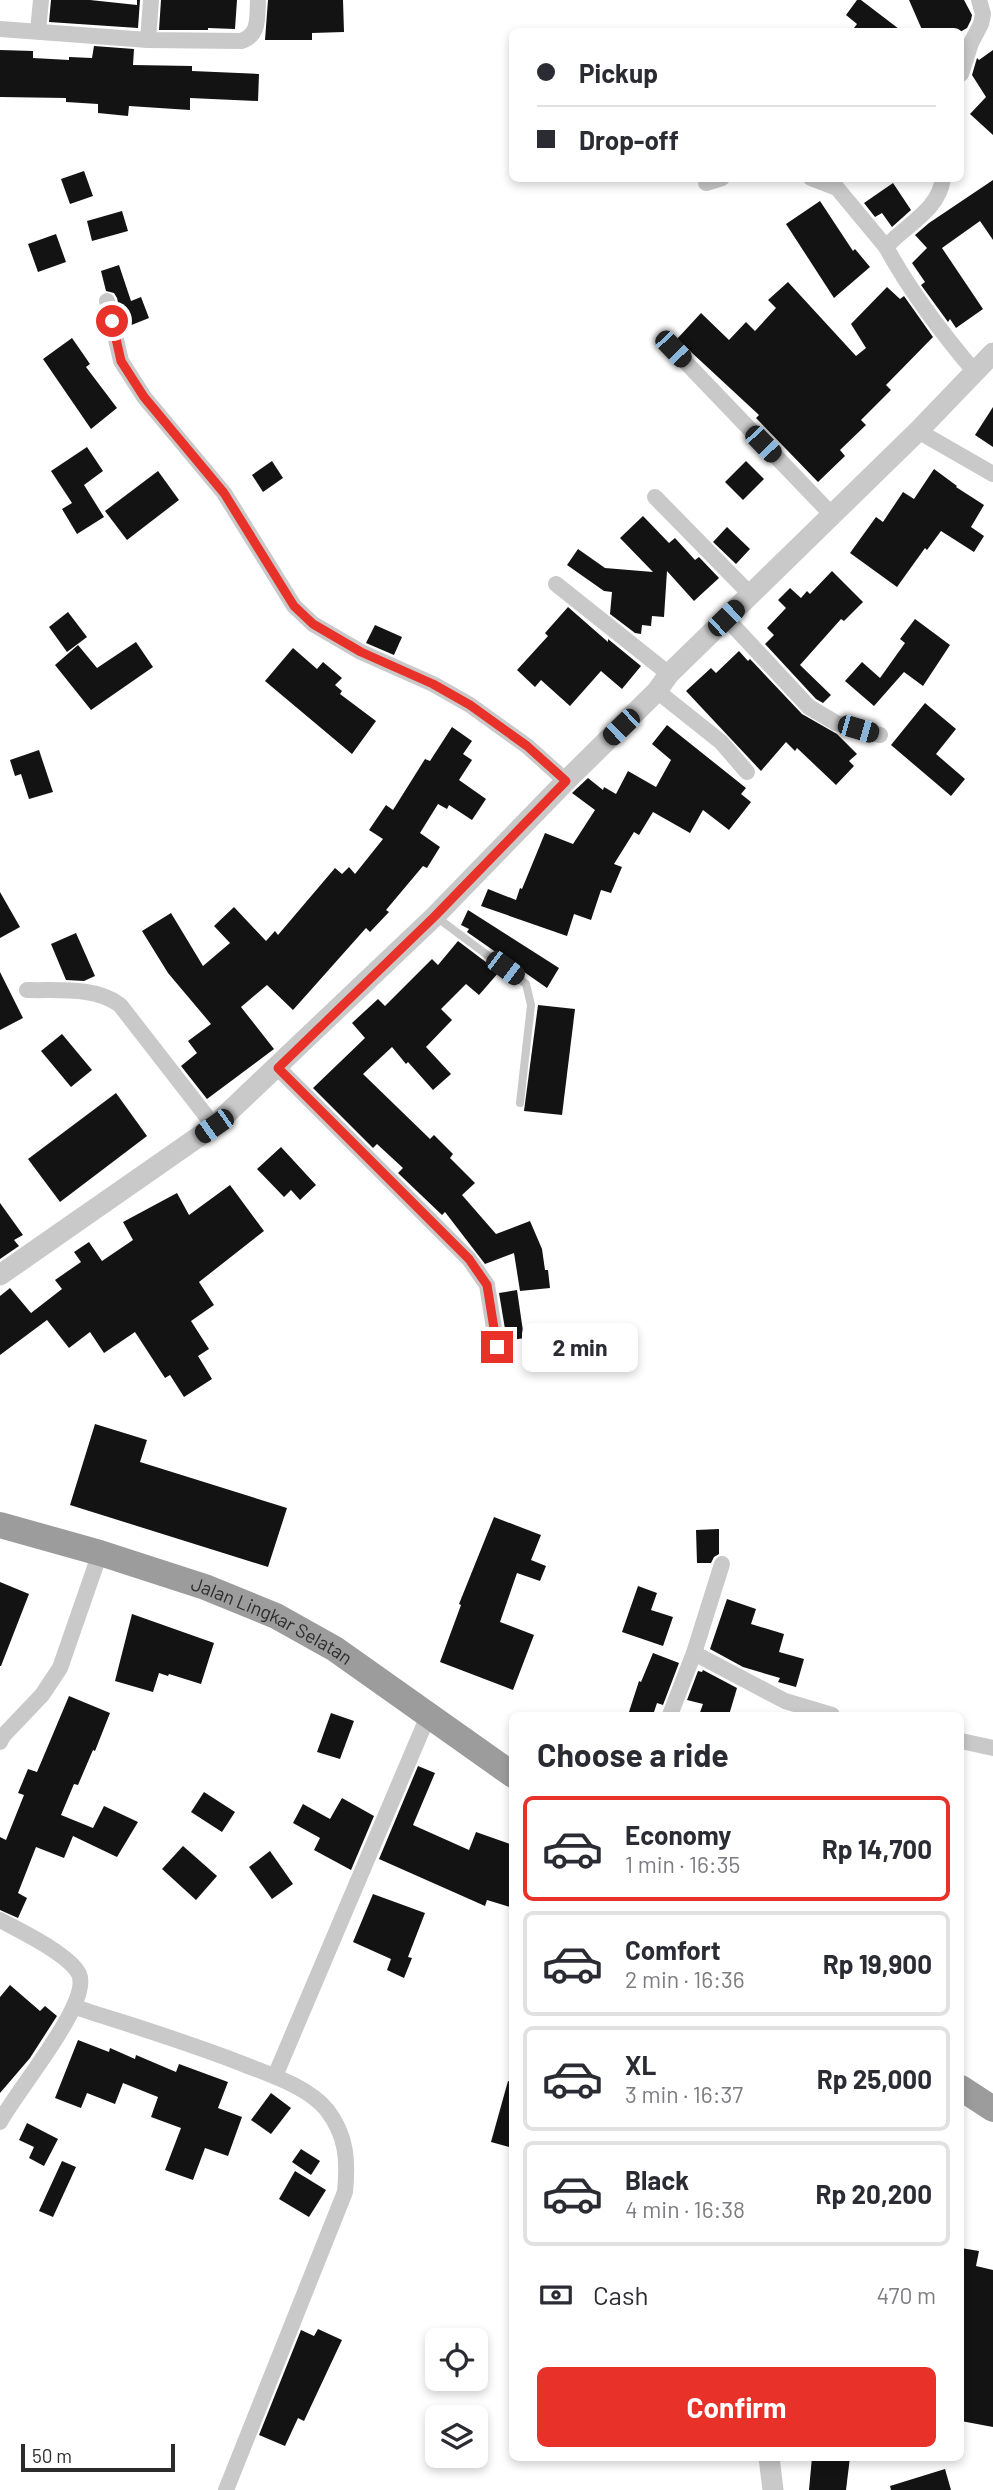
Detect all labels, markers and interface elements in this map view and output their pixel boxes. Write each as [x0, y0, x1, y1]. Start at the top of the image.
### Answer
text: Pickup [579, 57, 658, 88]
text: Drop-off [579, 124, 679, 155]
route start [96, 305, 128, 337]
car [651, 327, 696, 371]
car [741, 422, 786, 466]
car [704, 596, 749, 640]
car [599, 705, 644, 749]
car [835, 713, 882, 745]
car [482, 947, 529, 989]
car [191, 1105, 238, 1147]
callout: 2 min [522, 1322, 637, 1372]
route end [481, 1331, 513, 1363]
text: 2 min [552, 1333, 608, 1361]
street label: Jalan Lingkar Selatan [189, 1571, 357, 1669]
text: Choose a ride [537, 1735, 729, 1773]
icon: car [541, 1817, 604, 1880]
text: Economy [625, 1819, 731, 1850]
text: Rp 14,700 [822, 1833, 932, 1864]
text: 1 min · 16:35 [625, 1850, 740, 1878]
icon: car [541, 1932, 604, 1995]
text: Comfort [625, 1934, 721, 1965]
text: Rp 19,900 [823, 1948, 932, 1979]
text: 2 min · 16:36 [625, 1965, 745, 1993]
icon: car [541, 2047, 604, 2110]
text: XL [625, 2049, 656, 2080]
text: Rp 25,000 [817, 2063, 932, 2094]
text: 3 min · 16:37 [625, 2080, 743, 2108]
icon: car [541, 2162, 604, 2225]
text: Black [625, 2164, 689, 2195]
text: Rp 20,200 [816, 2178, 932, 2209]
text: 4 min · 16:38 [625, 2195, 745, 2223]
icon: cash [537, 2276, 575, 2314]
text: Cash [593, 2279, 648, 2310]
text: 470 m [877, 2281, 936, 2309]
map controls [425, 2328, 488, 2468]
button: locate [425, 2328, 488, 2391]
button: Confirm [537, 2367, 936, 2447]
button: layers [425, 2405, 488, 2468]
scale bar [21, 2441, 175, 2473]
text: 50 m [32, 2444, 72, 2467]

